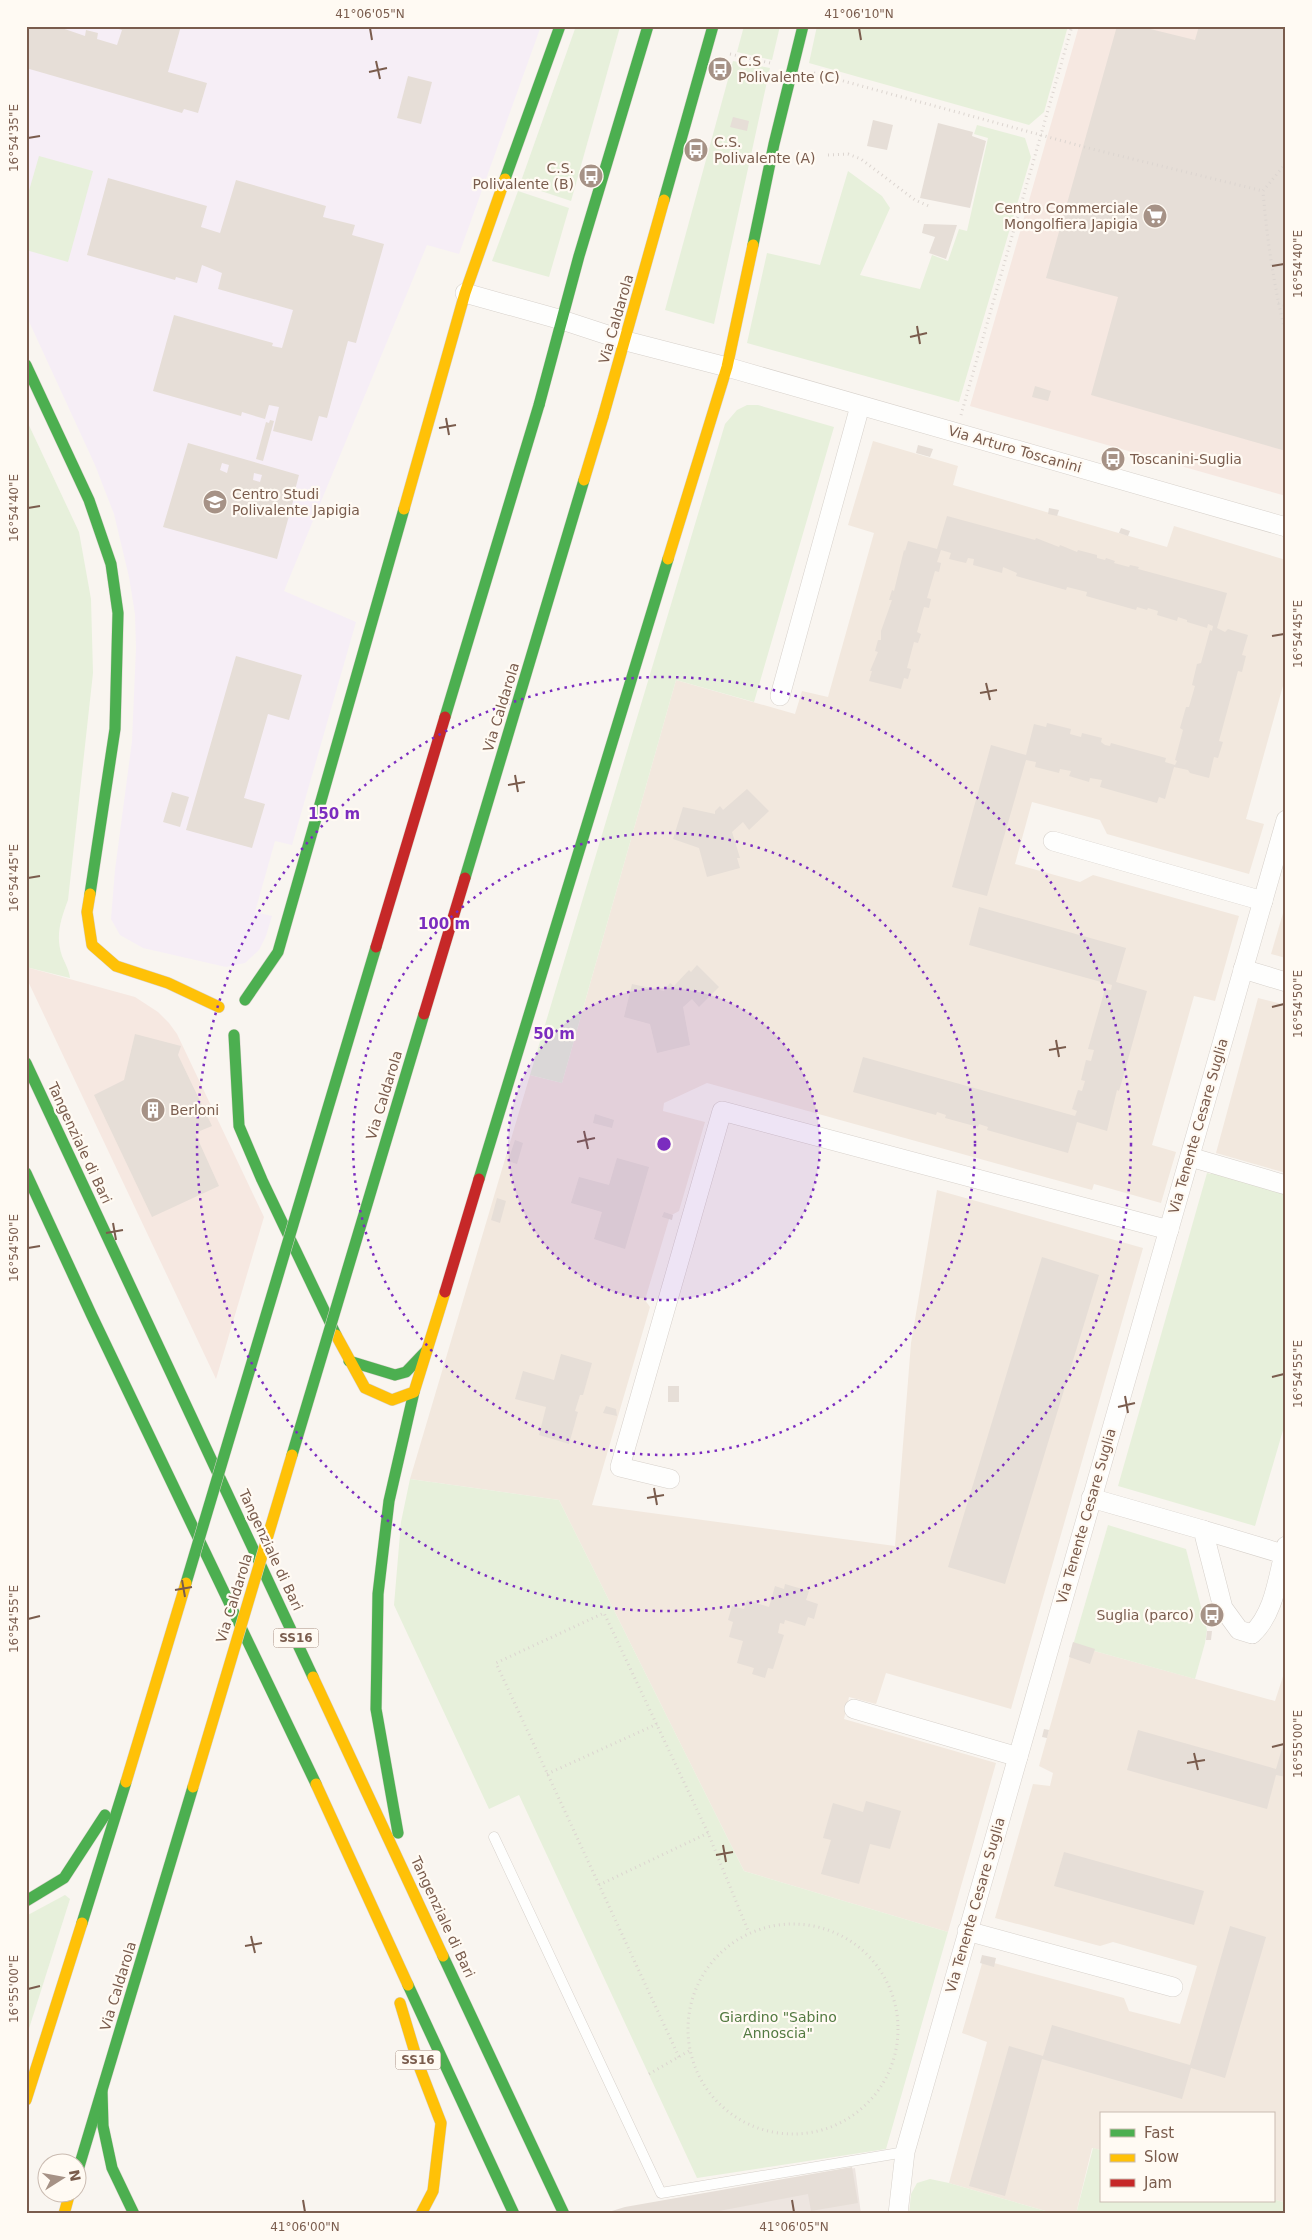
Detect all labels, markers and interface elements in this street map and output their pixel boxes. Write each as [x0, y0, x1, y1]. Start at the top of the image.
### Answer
text: 41°06'05"N [335, 7, 405, 21]
text: 41°06'10"N [824, 7, 894, 21]
place label: C.S Polivalente (C) [738, 53, 840, 85]
bus stop icon: C.S Polivalente (C) [707, 56, 733, 82]
text: 16°54'35"E [7, 104, 21, 172]
place label: C.S. Polivalente (A) [714, 134, 816, 166]
bus stop icon: C.S. Polivalente (A) [683, 137, 709, 163]
place label: C.S. Polivalente (B) [472, 160, 574, 192]
bus stop icon: C.S. Polivalente (B) [578, 163, 604, 189]
place label: Centro Commerciale Mongolfiera Japigia [994, 200, 1138, 232]
supermarket icon: Centro Commerciale Mongolfiera Japigia [1142, 203, 1168, 229]
text: 16°54'40"E [1291, 230, 1305, 298]
street label: Via Caldarola [596, 272, 636, 366]
street label: Via Arturo Toscanini [946, 422, 1084, 476]
bus stop icon: Toscanini-Suglia [1100, 446, 1126, 472]
place label: Toscanini-Suglia [1129, 451, 1242, 467]
text: 16°54'40"E [7, 474, 21, 542]
place label: Centro Studi Polivalente Japigia [232, 486, 360, 518]
school or university icon: Centro Studi Polivalente Japigia [202, 489, 228, 515]
text: 16°54'45"E [1291, 600, 1305, 668]
street label: Via Caldarola [480, 660, 522, 754]
text: 150 m [308, 805, 360, 823]
text: 16°54'45"E [7, 844, 21, 912]
text: 100 m [418, 915, 470, 933]
text: 16°54'50"E [1291, 970, 1305, 1038]
text: 50 m [533, 1025, 575, 1043]
street label: Via Tenente Cesare Suglia [1165, 1036, 1231, 1216]
street label: Via Caldarola [363, 1048, 405, 1142]
street label: Tangenziale di Bari [44, 1079, 115, 1206]
building icon: Berloni [140, 1097, 166, 1123]
place label: Berloni [170, 1102, 219, 1118]
centre of rings [655, 1135, 673, 1153]
text: 16°54'50"E [7, 1214, 21, 1282]
text: 16°54'55"E [1291, 1340, 1305, 1408]
street label: Via Tenente Cesare Suglia [1053, 1426, 1119, 1606]
street label: Tangenziale di Bari [235, 1486, 306, 1613]
street label: Via Caldarola [213, 1551, 255, 1645]
text: 16°54'55"E [7, 1585, 21, 1653]
bus stop icon: Suglia (parco) [1199, 1602, 1225, 1628]
place label: Suglia (parco) [1096, 1607, 1194, 1623]
road number: SS16 [274, 1629, 318, 1648]
text: 16°55'00"E [1291, 1710, 1305, 1778]
street label: Via Tenente Cesare Suglia [942, 1815, 1008, 1995]
street label: Tangenziale di Bari [407, 1853, 478, 1980]
street label: Via Caldarola [97, 1939, 139, 2033]
text: 16°55'00"E [7, 1955, 21, 2023]
park label: Giardino "Sabino Annoscia" [719, 2009, 837, 2041]
road number: SS16 [396, 2050, 440, 2070]
legend [1100, 2112, 1274, 2202]
text: Fast [1144, 2124, 1174, 2142]
text: Slow [1144, 2148, 1179, 2166]
north arrow [38, 2152, 88, 2202]
text: N [66, 2168, 84, 2183]
text: Jam [1143, 2174, 1172, 2192]
text: 41°06'00"N [270, 2220, 340, 2234]
text: 41°06'05"N [759, 2220, 829, 2234]

